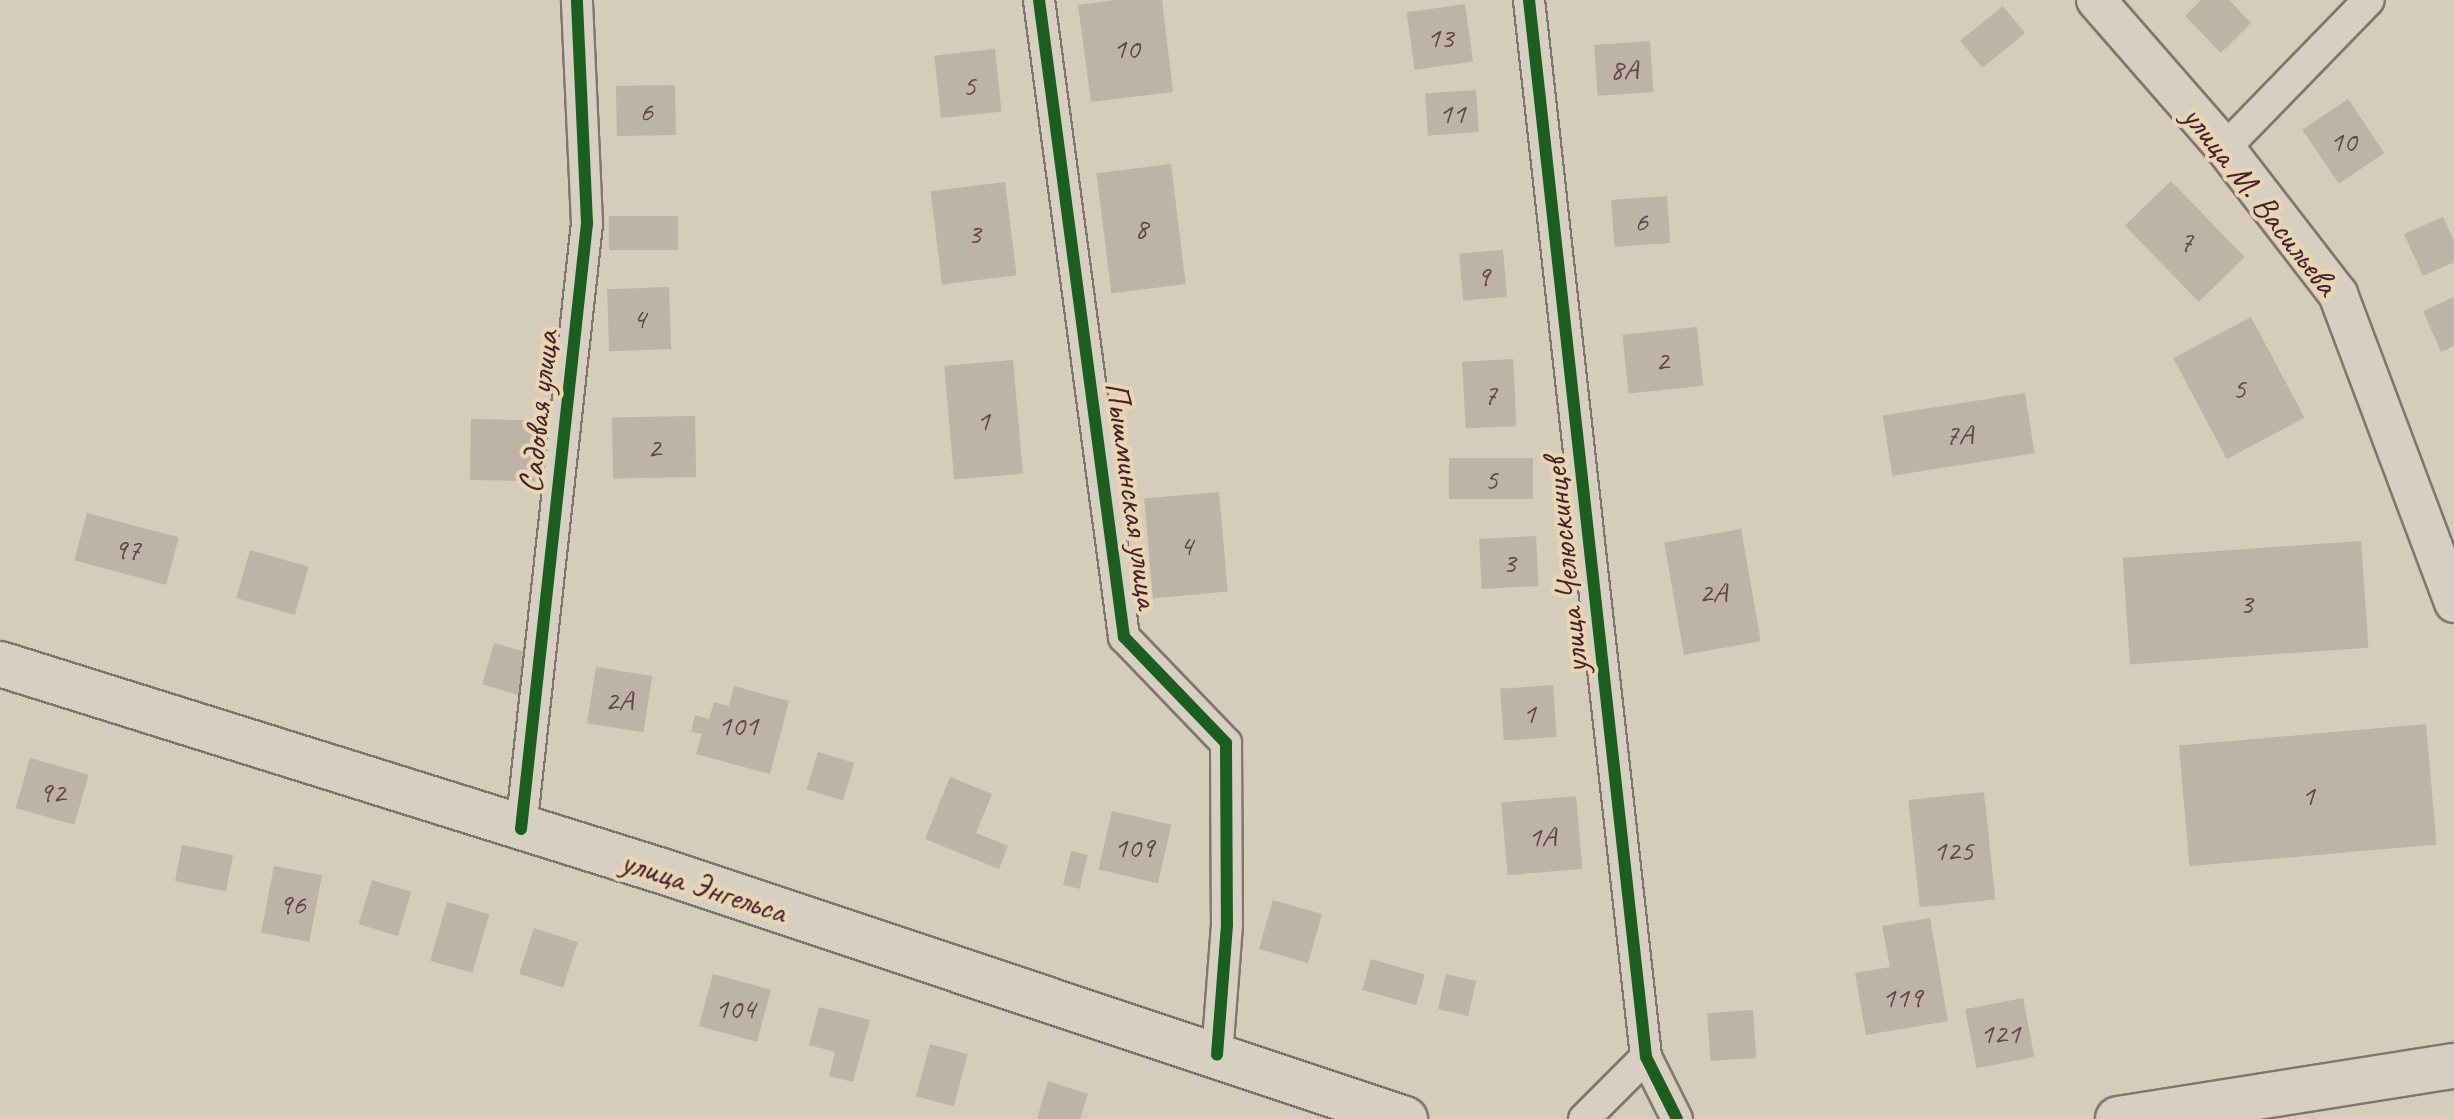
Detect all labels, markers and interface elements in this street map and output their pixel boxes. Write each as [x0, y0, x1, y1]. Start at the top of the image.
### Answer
house number: 13 [1427, 19, 1453, 55]
house number: 10 [1113, 30, 1139, 66]
house number: 8А [1610, 51, 1638, 87]
house number: 5 [962, 67, 976, 103]
house number: 6 [639, 93, 653, 129]
house number: 11 [1439, 95, 1465, 131]
street label: улица М. Васильева [2174, 97, 2348, 303]
house number: 10 [2330, 123, 2356, 159]
house number: 6 [1634, 203, 1648, 239]
house number: 8 [1134, 210, 1148, 246]
house number: 3 [967, 215, 981, 251]
house number: 7 [2179, 223, 2193, 259]
house number: 9 [1476, 258, 1490, 294]
house number: 4 [632, 300, 646, 336]
street label: Садовая улица [509, 328, 567, 496]
house number: 2 [1655, 342, 1669, 378]
house number: 5 [2232, 370, 2246, 406]
house number: 7 [1483, 376, 1497, 412]
street label: Пышминская улица [1097, 379, 1169, 611]
house number: 1 [976, 402, 990, 438]
house number: 7А [1945, 416, 1973, 452]
house number: 2 [647, 429, 661, 465]
street label: улица Челюскинцев [1533, 456, 1597, 676]
house number: 5 [1484, 461, 1498, 497]
house number: 4 [1179, 527, 1193, 563]
house number: 97 [114, 531, 140, 567]
house number: 3 [1502, 544, 1516, 580]
house number: 2А [1699, 574, 1727, 610]
house number: 3 [2239, 585, 2253, 621]
house number: 2А [605, 682, 633, 718]
house number: 1 [1522, 695, 1536, 731]
house number: 101 [718, 707, 758, 743]
house number: 92 [39, 774, 65, 810]
house number: 1 [2301, 777, 2315, 813]
house number: 1А [1528, 818, 1556, 854]
house number: 109 [1114, 829, 1154, 865]
house number: 125 [1933, 832, 1973, 868]
street label: улица Энгельса [616, 840, 792, 932]
house number: 96 [279, 886, 305, 922]
house number: 119 [1882, 979, 1922, 1015]
house number: 104 [715, 990, 755, 1026]
house number: 121 [1980, 1015, 2020, 1051]

